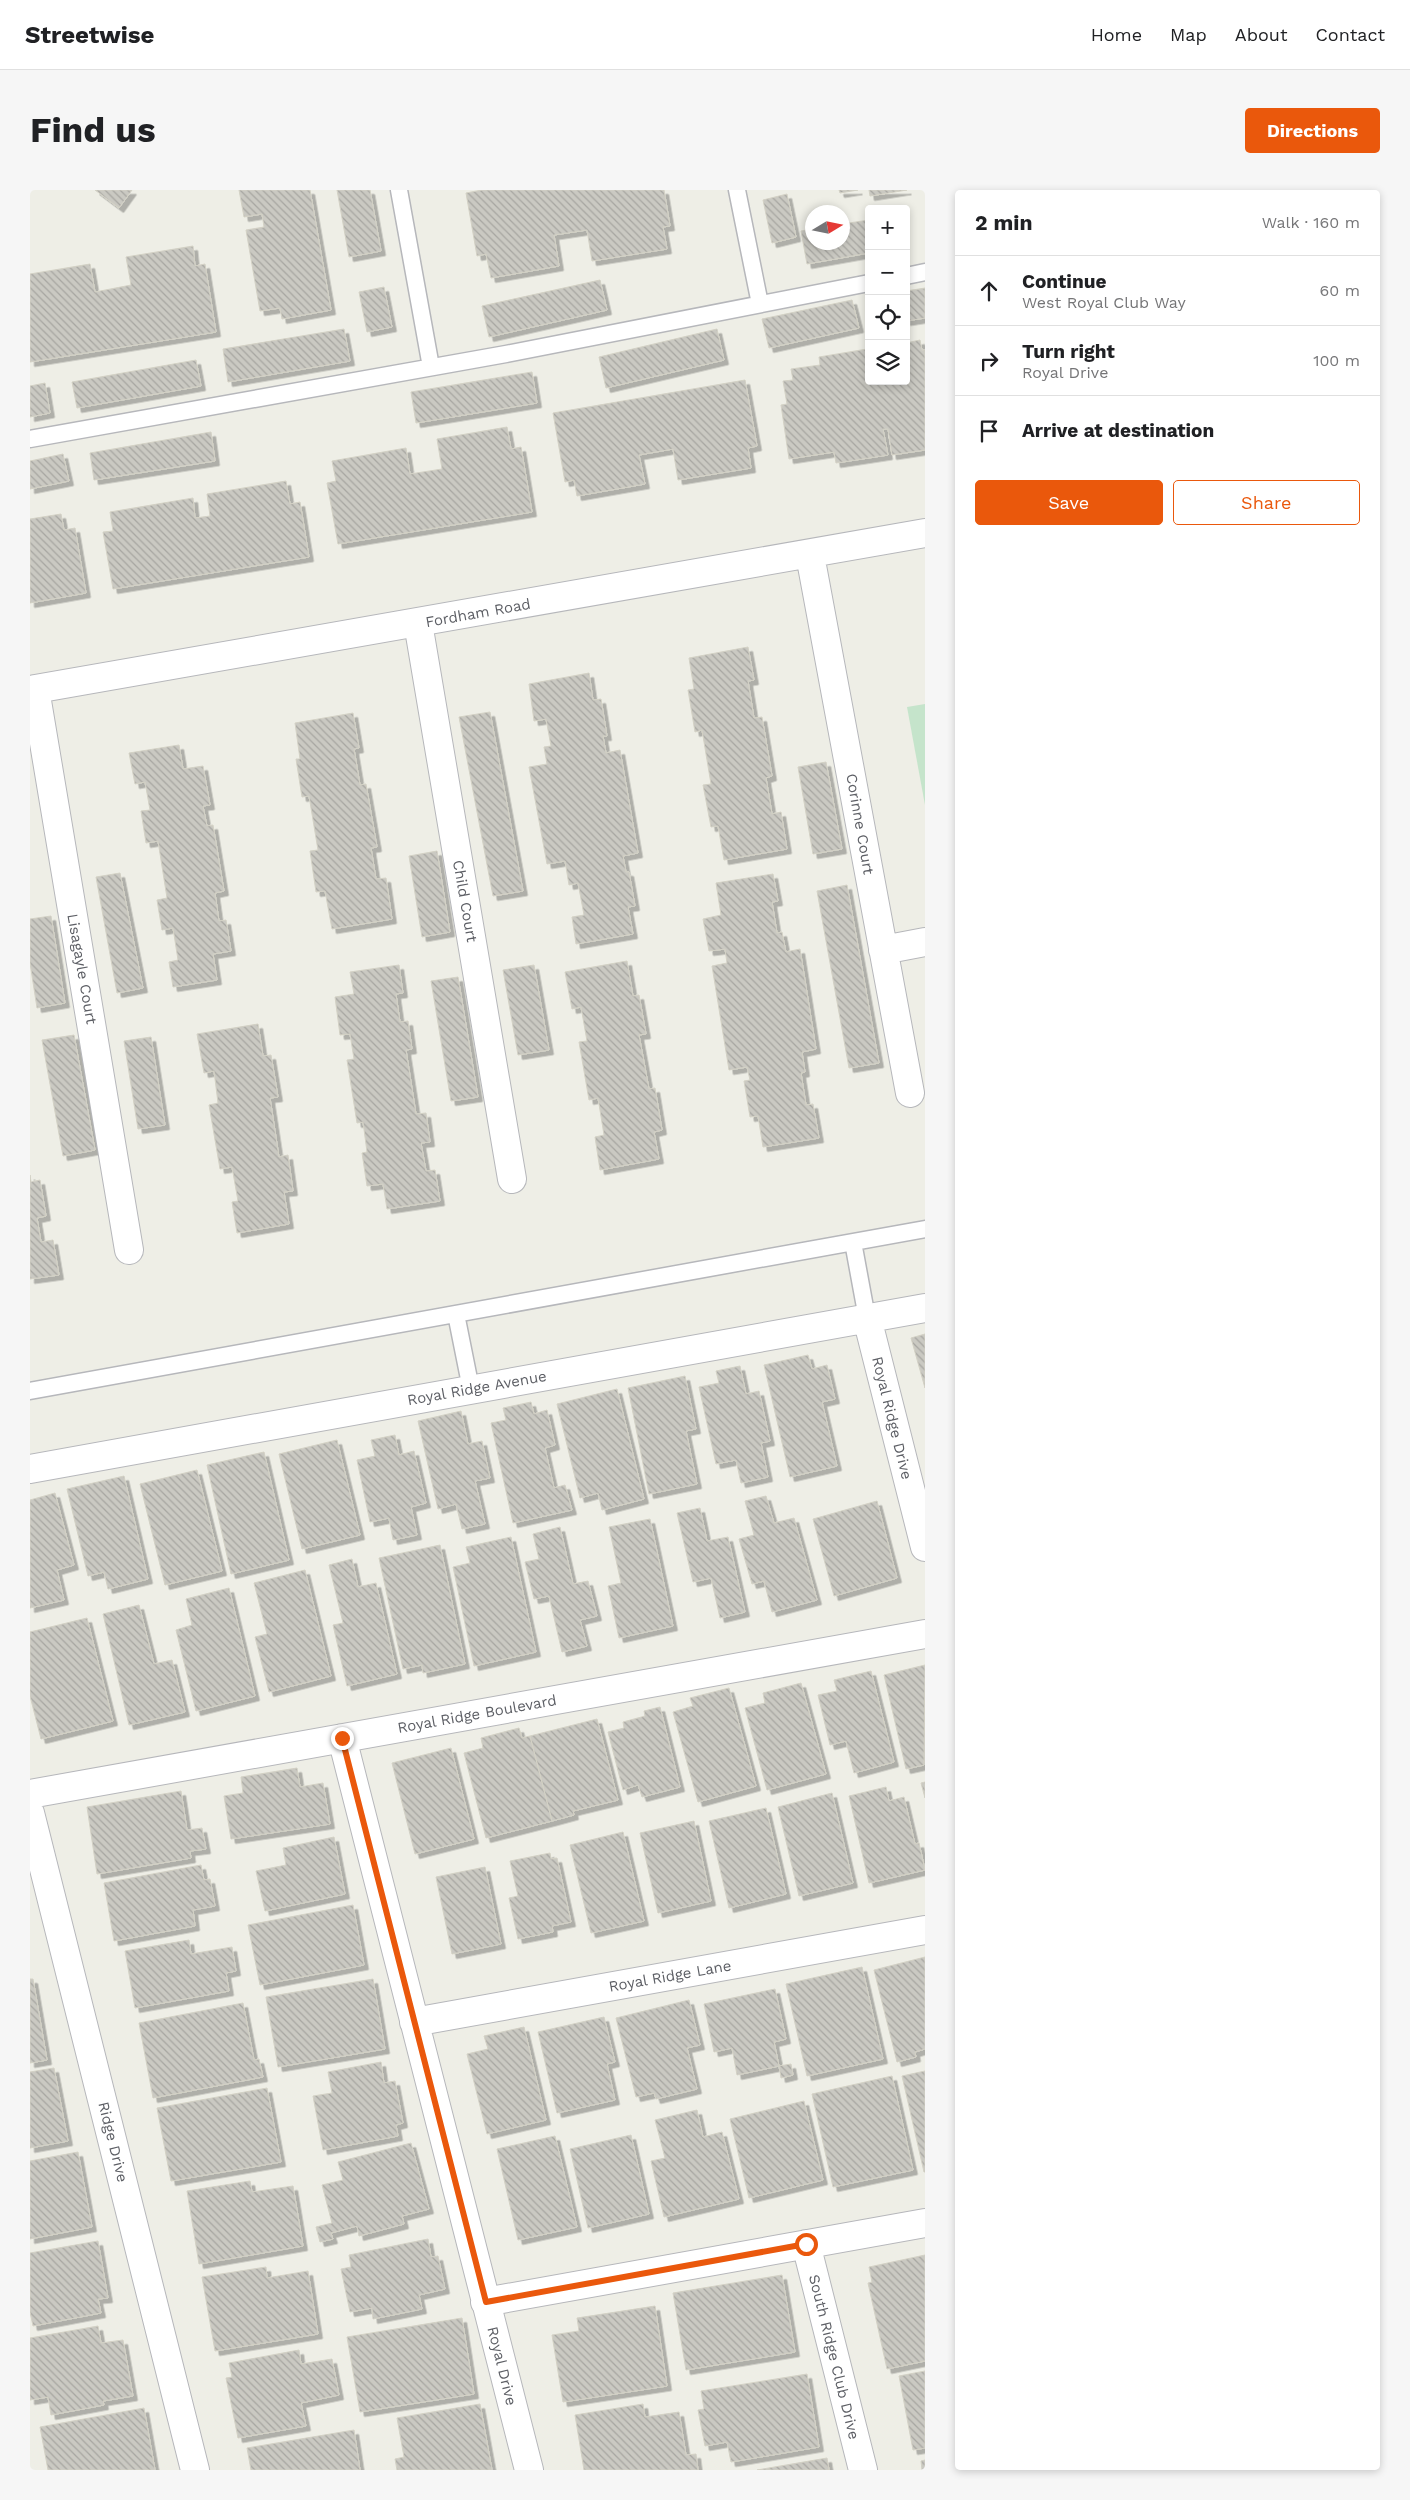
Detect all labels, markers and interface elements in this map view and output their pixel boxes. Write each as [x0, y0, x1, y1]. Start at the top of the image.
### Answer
text: Streetwise [25, 21, 154, 49]
text: Home [1091, 24, 1142, 45]
text: Map [1170, 24, 1207, 45]
text: About [1235, 24, 1287, 45]
text: Contact [1315, 24, 1385, 45]
button: Directions [1245, 108, 1380, 153]
text: Find us [30, 109, 156, 151]
north arrow [805, 205, 850, 250]
map controls [865, 205, 910, 385]
button: + [865, 205, 910, 250]
text: 2 min [975, 210, 1032, 235]
text: Walk · 160 m [1262, 213, 1360, 232]
button: − [865, 250, 910, 295]
text: Continue [1022, 270, 1106, 293]
icon: ahead [975, 277, 1003, 305]
text: 60 m [1320, 281, 1360, 300]
text: West Royal Club Way [1022, 293, 1186, 312]
button: locate [865, 295, 910, 340]
button: layers [865, 340, 910, 385]
text: Turn right [1022, 340, 1115, 363]
icon: right [975, 347, 1003, 375]
text: 100 m [1313, 351, 1360, 370]
text: Royal Drive [1022, 363, 1108, 382]
icon: arrive [975, 417, 1003, 445]
text: Arrive at destination [1022, 419, 1214, 442]
button: Save [975, 480, 1163, 525]
button: Share [1173, 480, 1360, 525]
street label: Fordham Road [424, 595, 532, 631]
street label: Corinne Court [842, 772, 878, 877]
street label: Child Court [449, 858, 481, 944]
street label: Lisagayle Court [63, 912, 101, 1026]
street label: Royal Ridge Drive [868, 1355, 916, 1481]
street label: Royal Ridge Avenue [406, 1367, 548, 1409]
street label: Royal Ridge Boulevard [396, 1691, 558, 1737]
route end [331, 1727, 354, 1750]
street label: Royal Ridge Lane [607, 1956, 733, 1996]
street label: Ridge Drive [94, 2100, 132, 2184]
route start [795, 2233, 818, 2256]
street label: South Ridge Club Drive [805, 2273, 863, 2441]
street label: Royal Drive [483, 2325, 521, 2407]

